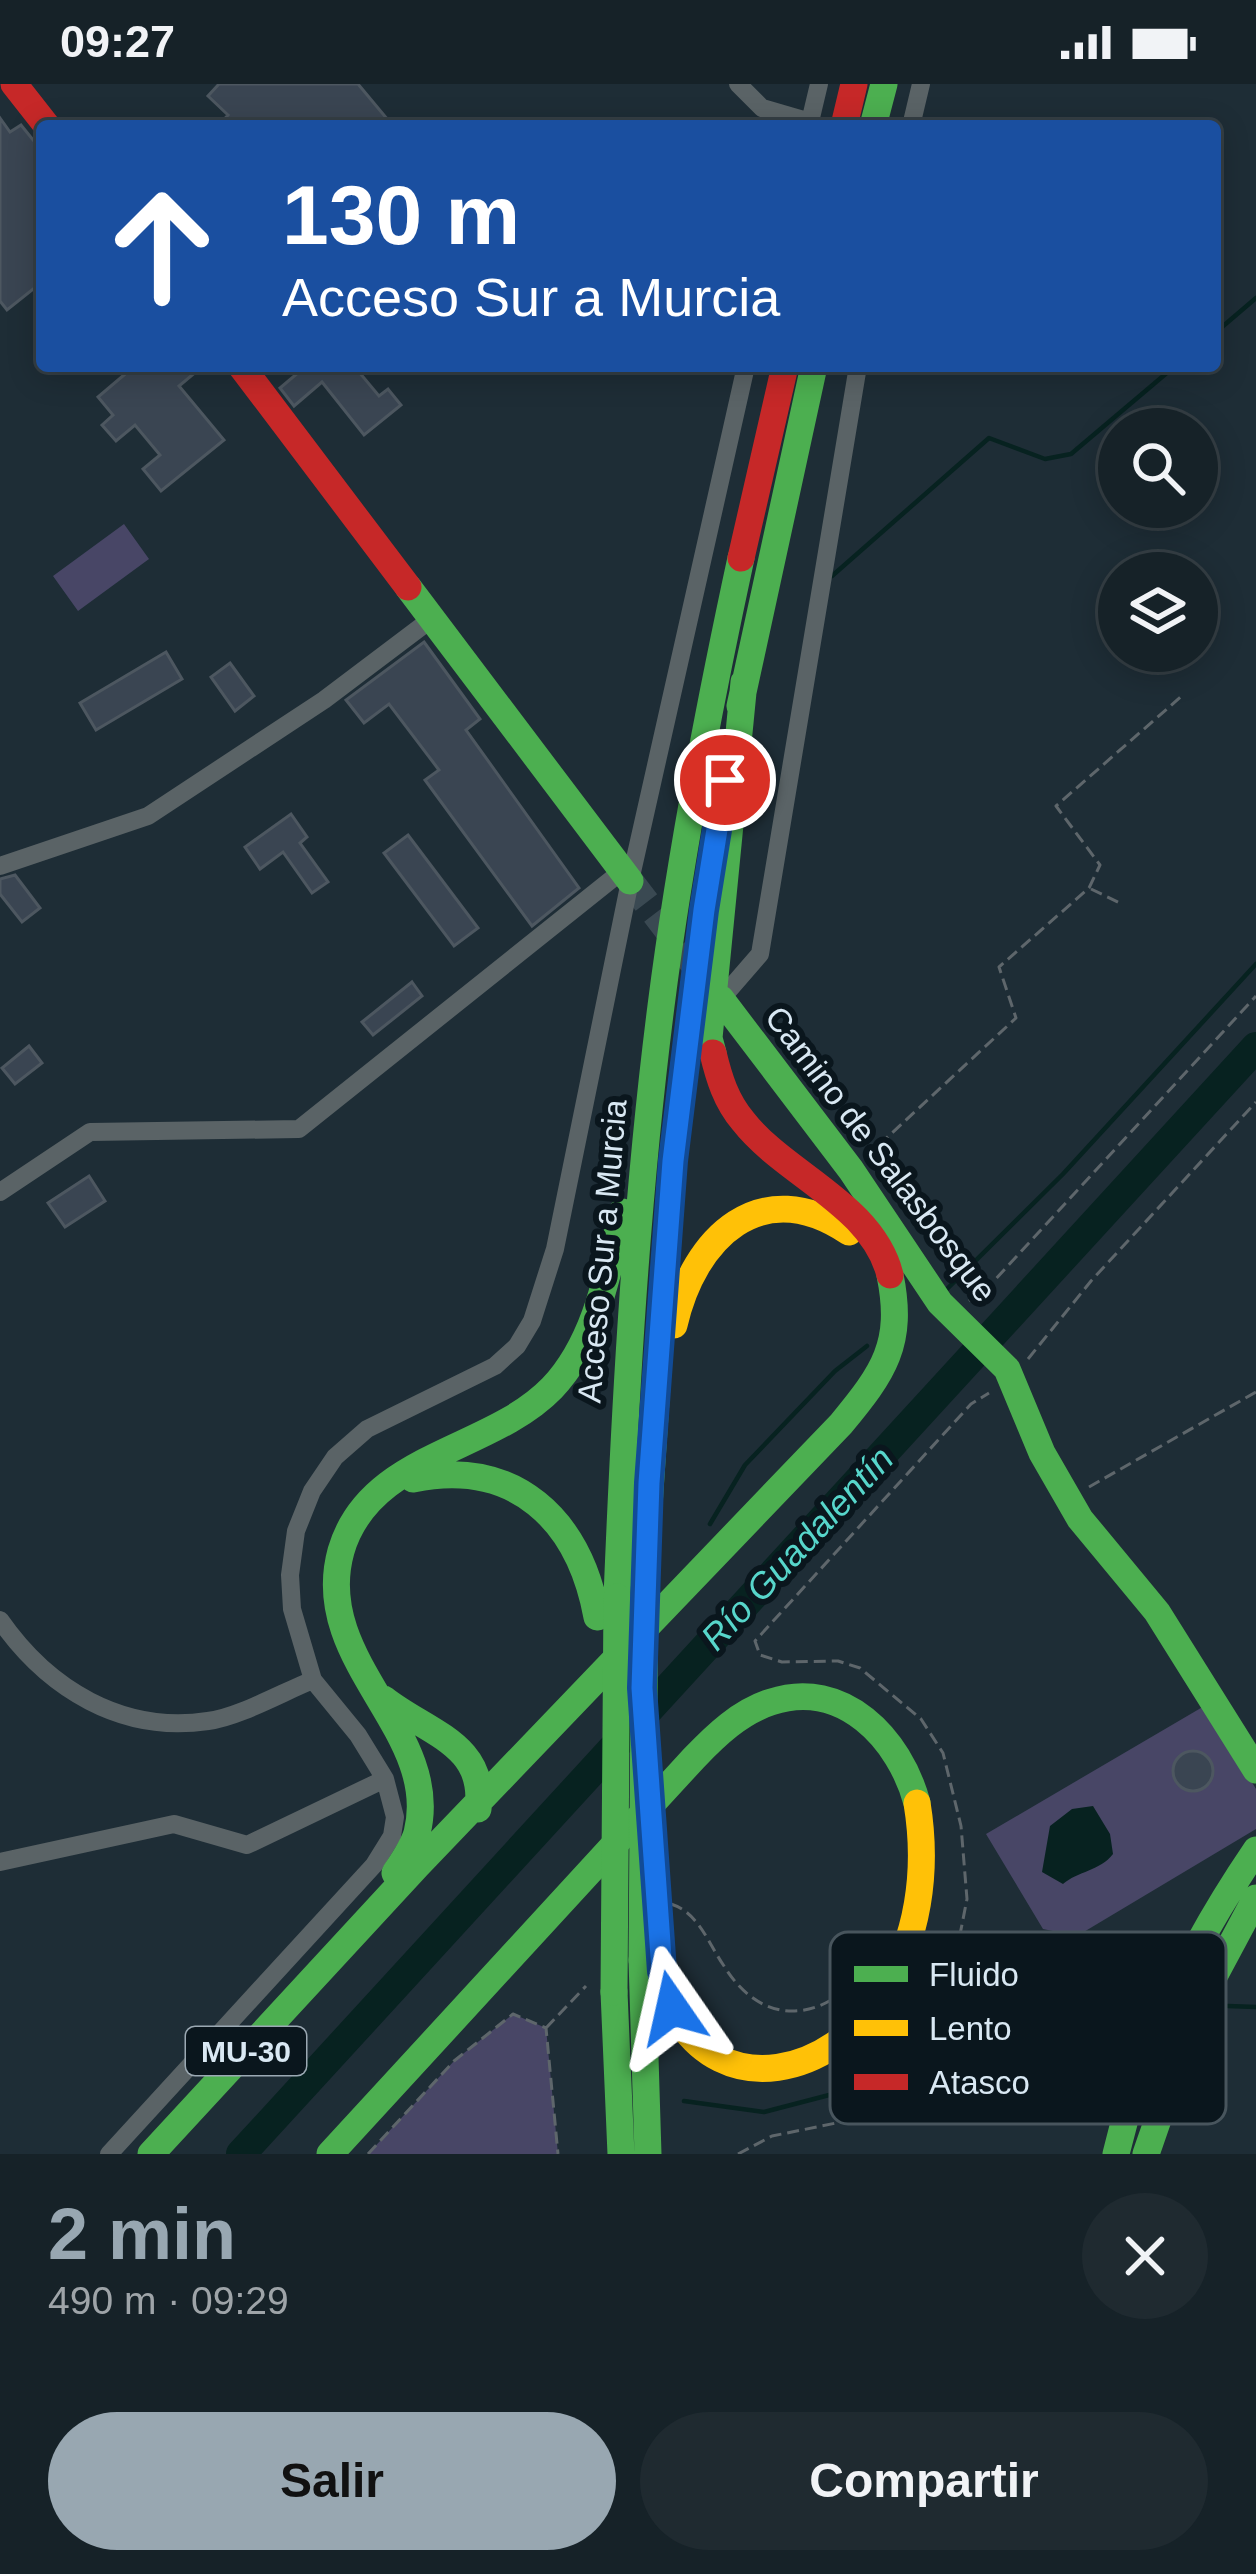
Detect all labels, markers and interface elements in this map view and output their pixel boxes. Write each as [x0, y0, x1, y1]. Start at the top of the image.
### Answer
text: 09:27 [60, 16, 175, 67]
icon: ahead [84, 168, 240, 324]
text: 130 m [282, 168, 520, 262]
text: Acceso Sur a Murcia [282, 267, 780, 327]
map controls [1098, 408, 1218, 672]
button: search [1098, 408, 1218, 528]
button: layers [1098, 552, 1218, 672]
pin [674, 729, 776, 831]
icon: arrive [692, 747, 758, 813]
street label: Camino de Salasbosque [758, 999, 1004, 1309]
street label: Acceso Sur a Murcia [570, 1097, 634, 1404]
water label: Río Guadalentín [693, 1438, 901, 1658]
legend [830, 1932, 1226, 2124]
position arrow [609, 1945, 735, 2071]
text: Fluido [929, 1956, 1019, 1993]
text: Lento [929, 2010, 1012, 2047]
road number: MU-30 [186, 2027, 306, 2075]
text: Atasco [929, 2064, 1030, 2101]
button: close [1082, 2193, 1208, 2319]
text: 2 min [48, 2194, 236, 2274]
text: 490 m · 09:29 [48, 2279, 289, 2322]
button: Salir [48, 2412, 616, 2550]
button: Compartir [640, 2412, 1208, 2550]

